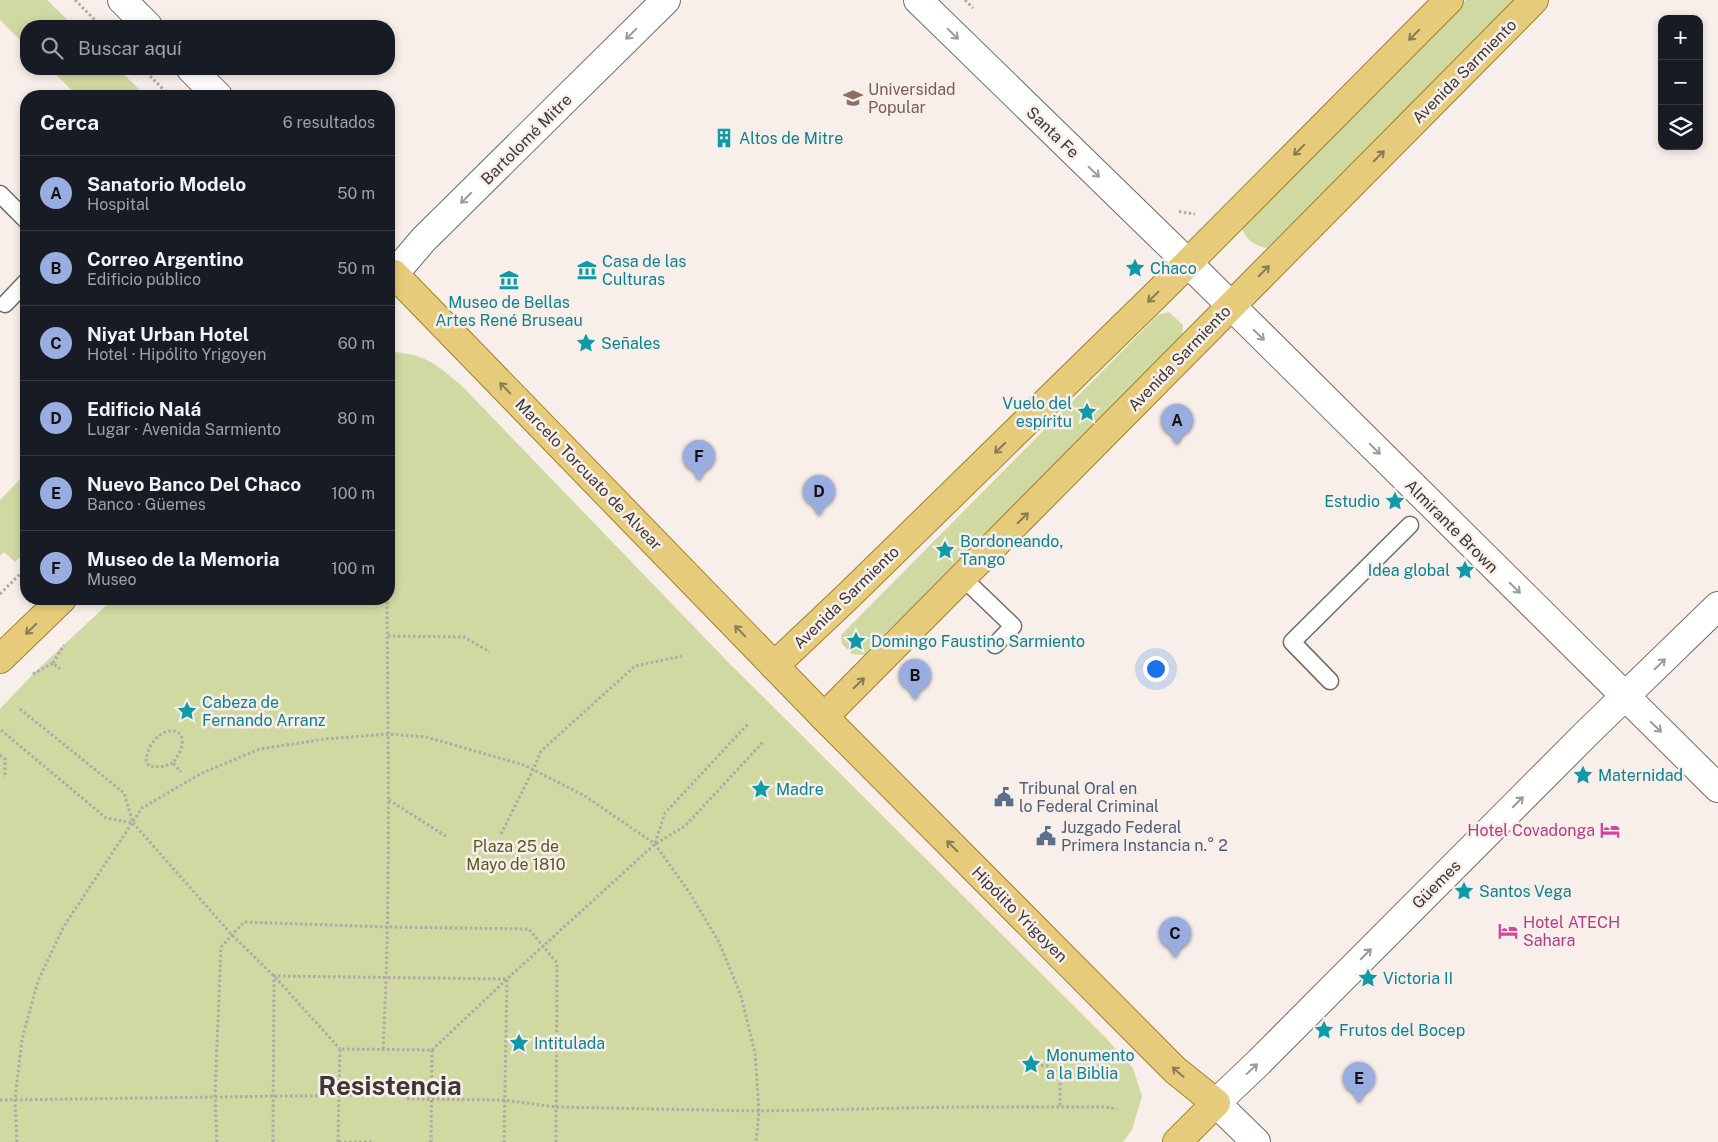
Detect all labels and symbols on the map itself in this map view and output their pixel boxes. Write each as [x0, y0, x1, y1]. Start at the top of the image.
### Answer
street label: Avenida Sarmiento [1408, 15, 1520, 127]
one-way arrow [625, 28, 638, 40]
one-way arrow [947, 28, 959, 40]
one-way arrow [1408, 28, 1420, 41]
place label: Universidad Popular [868, 80, 956, 117]
school or university icon: Universidad Popular [842, 87, 864, 109]
street label: Bartolomé Mitre [477, 90, 576, 189]
street label: Santa Fe [1022, 103, 1083, 162]
building icon: Altos de Mitre [713, 127, 735, 149]
place label: Altos de Mitre [739, 129, 843, 148]
one-way arrow [1294, 143, 1306, 155]
one-way arrow [1373, 150, 1385, 162]
one-way arrow [1088, 166, 1101, 178]
one-way arrow [460, 192, 472, 204]
place label: Casa de las Culturas [602, 252, 686, 289]
place icon: Chaco [1124, 257, 1146, 279]
museum icon: Casa de las Culturas [576, 259, 598, 281]
place label: Chaco [1150, 259, 1197, 278]
one-way arrow [1258, 265, 1270, 278]
museum icon: Museo de Bellas Artes René Bruseau [498, 269, 520, 291]
one-way arrow [1147, 291, 1159, 303]
place label: Museo de Bellas Artes René Bruseau [435, 293, 583, 330]
street label: Avenida Sarmiento [1124, 302, 1235, 415]
one-way arrow [1253, 328, 1265, 340]
place icon: Señales [575, 332, 597, 354]
place label: Señales [601, 334, 660, 353]
one-way arrow [499, 382, 511, 395]
place label: Vuelo del espíritu [1002, 394, 1072, 431]
street label: Marcelo Torcuato de Alvear [511, 395, 666, 554]
place icon: Vuelo del espíritu [1076, 401, 1098, 423]
pin: A [1161, 404, 1193, 445]
pin: F [683, 440, 715, 481]
one-way arrow [993, 442, 1006, 454]
one-way arrow [1368, 443, 1381, 455]
pin: D [803, 475, 835, 516]
street label: Almirante Brown [1401, 476, 1502, 577]
place icon: Estudio [1384, 490, 1406, 512]
place label: Estudio [1324, 492, 1380, 511]
one-way arrow [1017, 511, 1029, 524]
place label: Bordoneando, Tango [960, 532, 1063, 569]
place icon: Bordoneando, Tango [934, 539, 956, 561]
street label: Avenida Sarmiento [790, 542, 903, 653]
place icon: Idea global [1454, 559, 1476, 581]
place label: Idea global [1368, 561, 1450, 580]
one-way arrow [1509, 582, 1521, 594]
one-way arrow [24, 623, 37, 635]
one-way arrow [734, 624, 746, 637]
place icon: Domingo Faustino Sarmiento [845, 630, 867, 652]
place label: Domingo Faustino Sarmiento [871, 632, 1085, 651]
your location [1143, 656, 1169, 682]
one-way arrow [1653, 658, 1666, 670]
pin: B [899, 659, 931, 700]
one-way arrow [853, 677, 865, 689]
place label: Cabeza de Fernando Arranz [202, 693, 326, 730]
place icon: Cabeza de Fernando Arranz [176, 700, 198, 722]
one-way arrow [1649, 721, 1662, 733]
place icon: Maternidad [1572, 764, 1594, 786]
place label: Maternidad [1598, 766, 1683, 785]
place icon: Madre [750, 778, 772, 800]
place label: Tribunal Oral en lo Federal Criminal [1019, 779, 1159, 816]
place label: Madre [776, 780, 824, 799]
public building icon: Tribunal Oral en lo Federal Criminal [993, 786, 1015, 808]
one-way arrow [1512, 796, 1525, 808]
place label: Juzgado Federal Primera Instancia n.° 2 [1061, 818, 1228, 855]
hotel icon: Hotel Covadonga [1599, 819, 1621, 841]
place label: Hotel Covadonga [1467, 821, 1595, 840]
public building icon: Juzgado Federal Primera Instancia n.° 2 [1035, 825, 1057, 847]
park label: Plaza 25 de Mayo de 1810 [466, 837, 566, 874]
one-way arrow [946, 840, 958, 852]
street label: Güemes [1408, 856, 1465, 913]
street label: Hipólito Yrigoyen [968, 863, 1071, 966]
place icon: Santos Vega [1453, 880, 1475, 902]
place label: Santos Vega [1479, 882, 1572, 901]
place label: Hotel ATECH Sahara [1523, 913, 1620, 950]
pin: C [1159, 917, 1191, 958]
hotel icon: Hotel ATECH Sahara [1497, 920, 1519, 942]
one-way arrow [1360, 948, 1373, 960]
place icon: Victoria II [1357, 967, 1379, 989]
place label: Victoria II [1383, 969, 1453, 988]
place icon: Frutos del Bocep [1313, 1019, 1335, 1041]
place label: Frutos del Bocep [1339, 1021, 1465, 1040]
place icon: Intitulada [508, 1032, 530, 1054]
place label: Intitulada [534, 1034, 605, 1053]
place label: Monumento a la Biblia [1046, 1046, 1135, 1083]
place icon: Monumento a la Biblia [1020, 1053, 1042, 1075]
pin: E [1343, 1062, 1375, 1103]
one-way arrow [1245, 1063, 1258, 1075]
one-way arrow [1172, 1066, 1185, 1077]
district label: Resistencia [318, 1070, 462, 1101]

